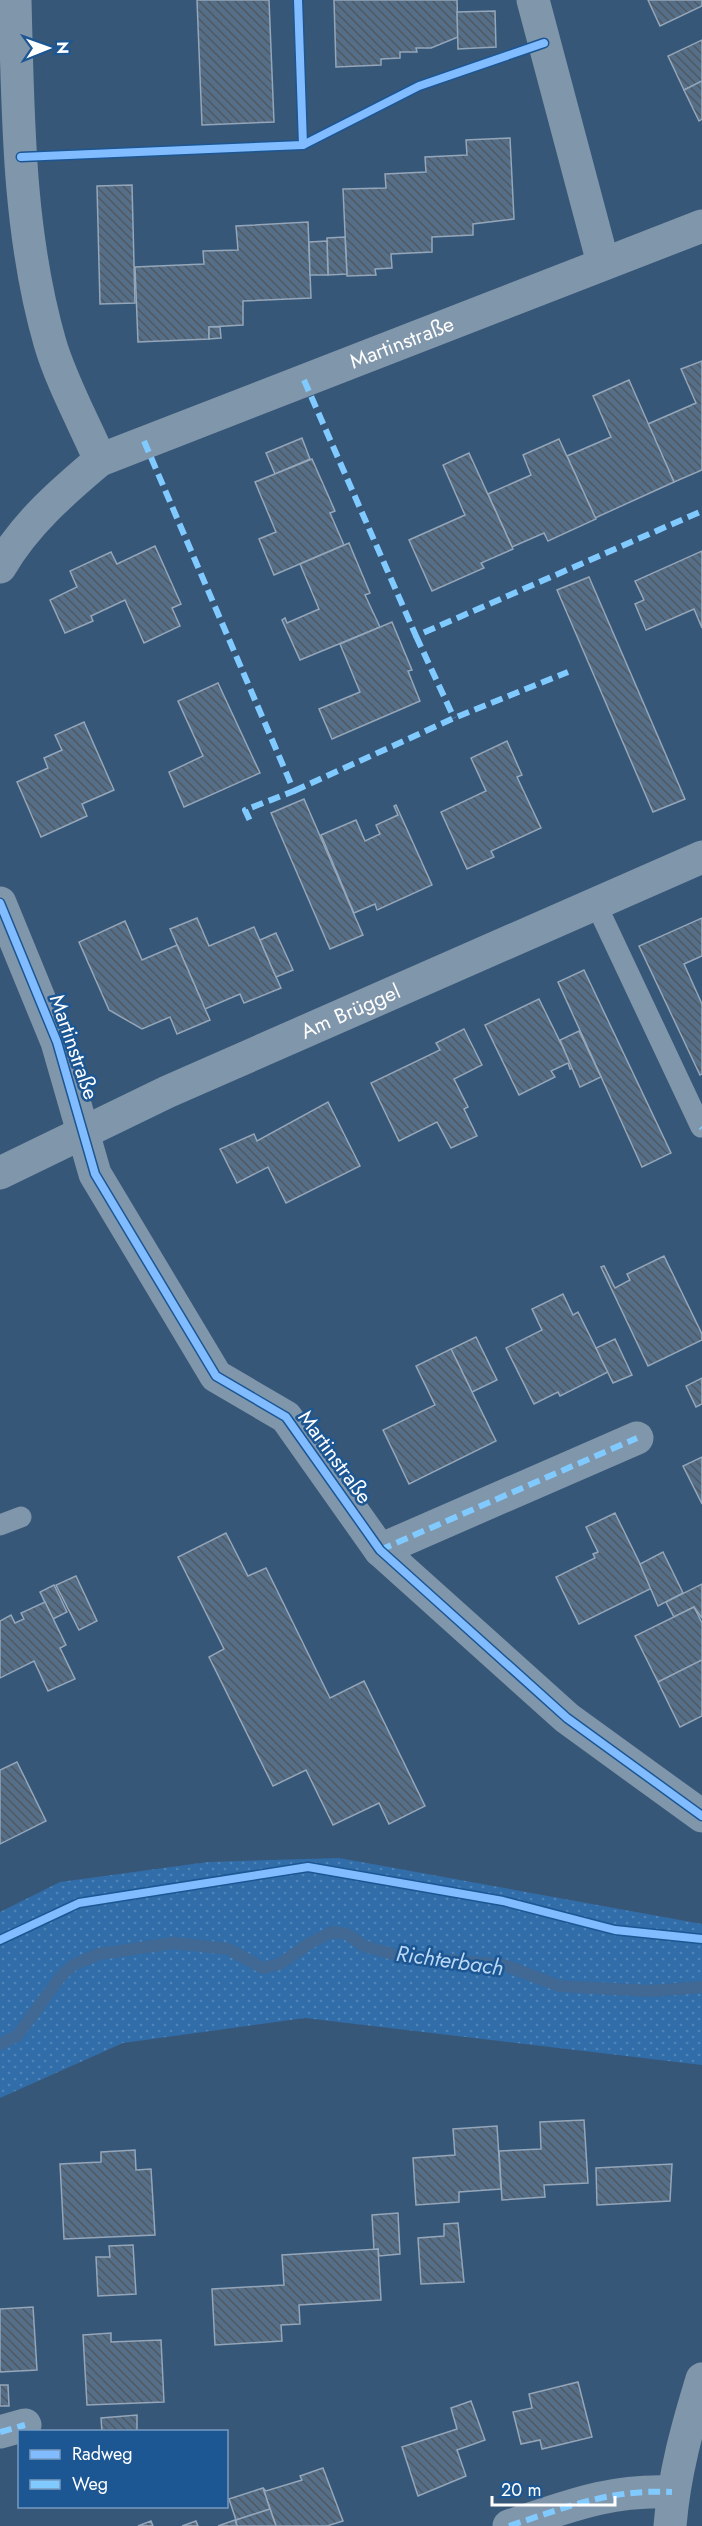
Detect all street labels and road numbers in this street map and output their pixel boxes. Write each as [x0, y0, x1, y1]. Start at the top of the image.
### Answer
street label: Martinstraße [345, 309, 458, 376]
street label: Am Brüggel [296, 976, 405, 1046]
street label: Martinstraße [42, 990, 106, 1104]
street label: Martinstraße [291, 1404, 379, 1510]

